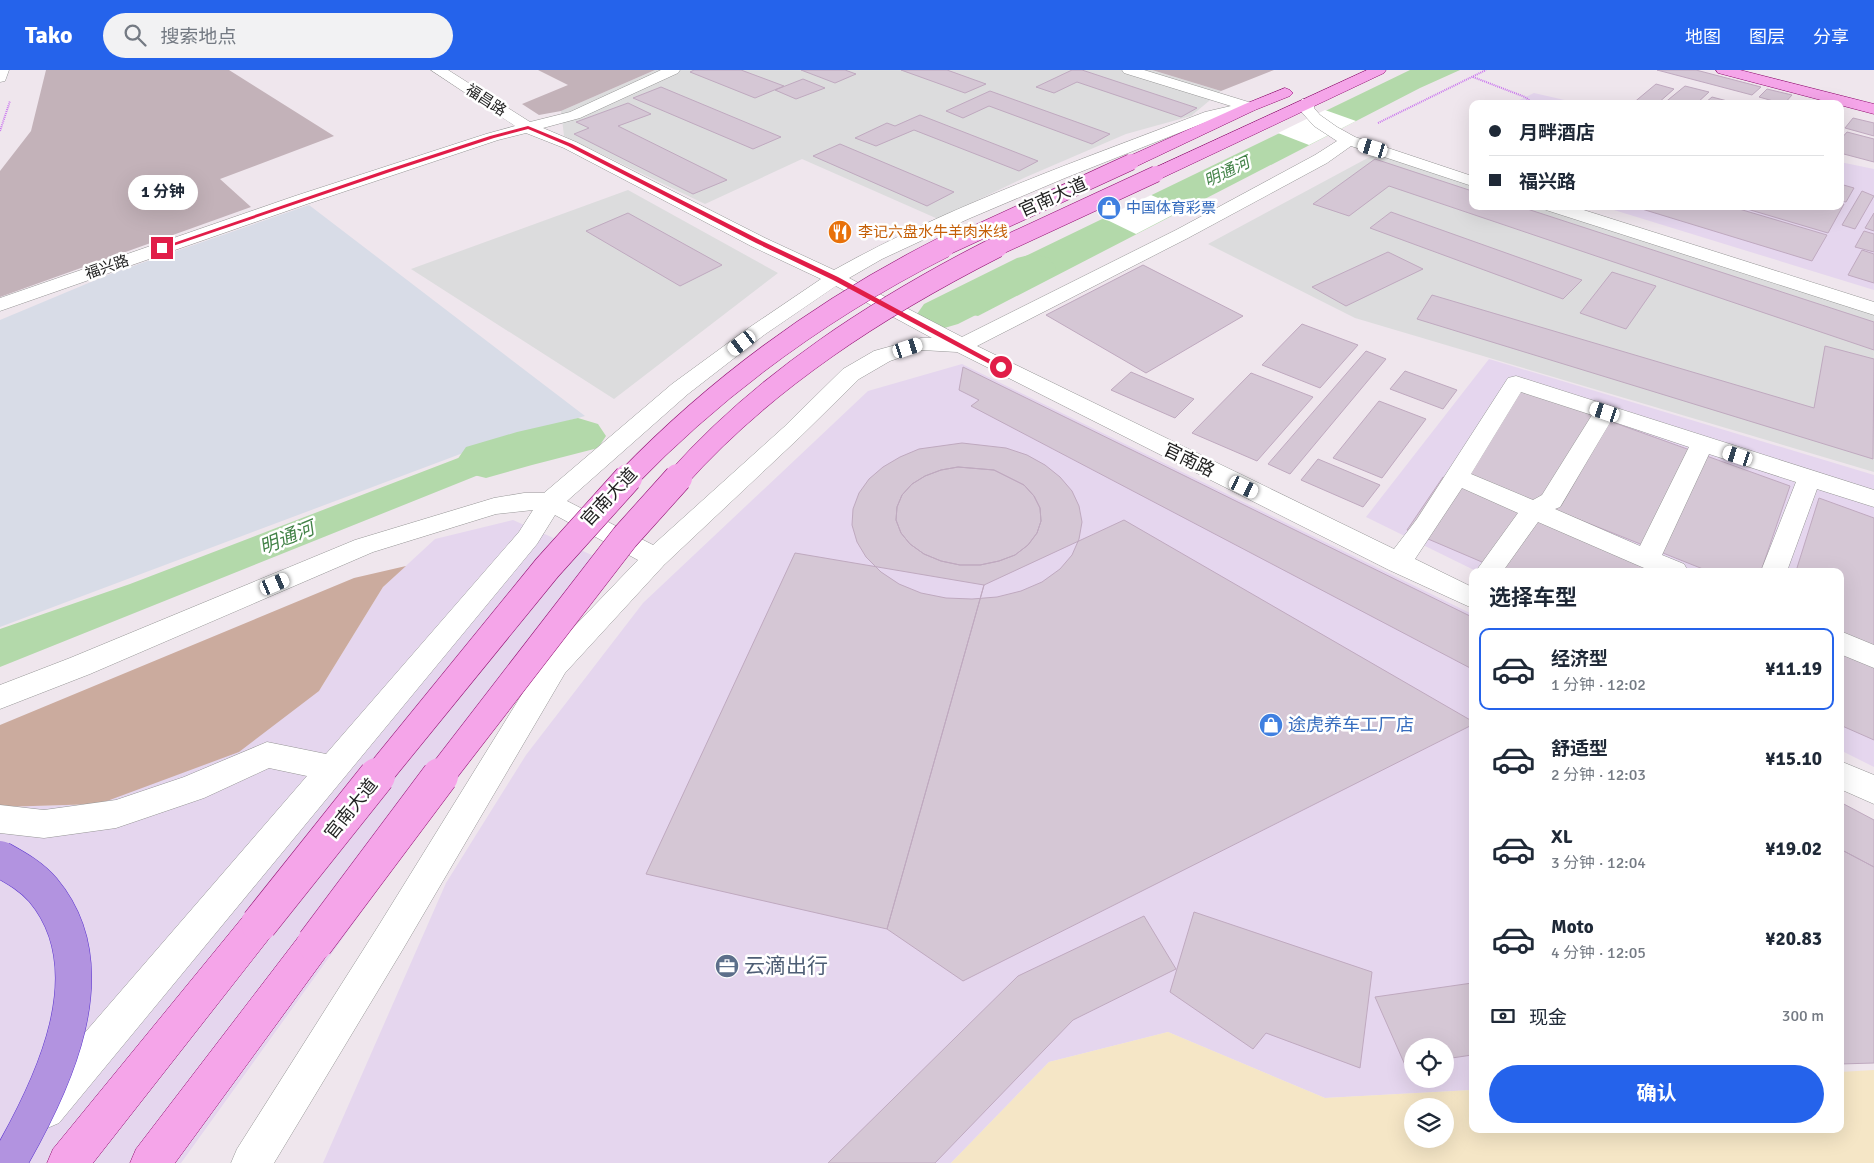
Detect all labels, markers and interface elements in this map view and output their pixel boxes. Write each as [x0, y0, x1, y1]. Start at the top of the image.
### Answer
search box [103, 13, 453, 58]
text: Tako [25, 20, 73, 50]
icon: search [121, 21, 149, 49]
text: 搜索地点 [161, 25, 237, 49]
text: 地图 [1685, 26, 1721, 48]
text: 图层 [1749, 26, 1785, 48]
text: 分享 [1813, 26, 1849, 48]
street label: 福昌路 [462, 80, 510, 120]
text: 月畔酒店 [1519, 121, 1595, 145]
car [1356, 136, 1389, 160]
water label: 明通河 [1201, 151, 1256, 192]
text: 福兴路 [1519, 170, 1576, 194]
street label: 官南大道 [1016, 172, 1090, 222]
callout: 1 分钟 [127, 176, 197, 210]
text: 1 分钟 [141, 182, 185, 202]
shop icon: 中国体育彩票 [1096, 195, 1122, 221]
place label: 中国体育彩票 [1126, 199, 1216, 217]
restaurant icon: 李记六盘水牛羊肉米线 [827, 219, 853, 245]
place label: 李记六盘水牛羊肉米线 [858, 223, 1008, 241]
route end [151, 237, 173, 259]
street label: 福兴路 [83, 251, 131, 283]
car [725, 328, 758, 358]
car [891, 336, 924, 360]
route start [990, 356, 1012, 378]
car [1588, 400, 1621, 424]
street label: 官南路 [1160, 438, 1218, 482]
car [1721, 444, 1754, 468]
street label: 官南大道 [576, 463, 642, 531]
car [1227, 474, 1260, 500]
water label: 明通河 [256, 515, 322, 560]
car [258, 571, 291, 597]
text: 选择车型 [1489, 584, 1577, 611]
icon: car [1491, 647, 1536, 692]
text: 经济型 [1551, 647, 1608, 671]
text: ¥11.19 [1765, 657, 1822, 681]
text: 1 分钟 · 12:02 [1551, 675, 1646, 695]
shop icon: 途虎养车工厂店 [1258, 712, 1284, 738]
place label: 途虎养车工厂店 [1288, 714, 1414, 736]
icon: car [1491, 737, 1536, 782]
text: 舒适型 [1551, 737, 1608, 761]
text: ¥15.10 [1765, 747, 1822, 771]
text: 2 分钟 · 12:03 [1551, 765, 1646, 785]
street label: 官南大道 [320, 774, 382, 844]
text: XL [1551, 825, 1573, 849]
icon: car [1491, 827, 1536, 872]
text: ¥19.02 [1765, 837, 1822, 861]
text: 3 分钟 · 12:04 [1551, 853, 1646, 873]
text: Moto [1551, 915, 1594, 939]
icon: car [1491, 917, 1536, 962]
text: ¥20.83 [1765, 927, 1822, 951]
text: 4 分钟 · 12:05 [1551, 943, 1646, 963]
office icon: 云滴出行 [714, 953, 740, 979]
place label: 云滴出行 [744, 953, 828, 979]
icon: cash [1489, 1002, 1517, 1030]
text: 现金 [1529, 1006, 1567, 1030]
text: 300 m [1782, 1006, 1824, 1026]
map controls [1404, 1038, 1454, 1148]
button: locate [1404, 1038, 1454, 1088]
button: 确认 [1489, 1065, 1824, 1123]
button: layers [1404, 1098, 1454, 1148]

